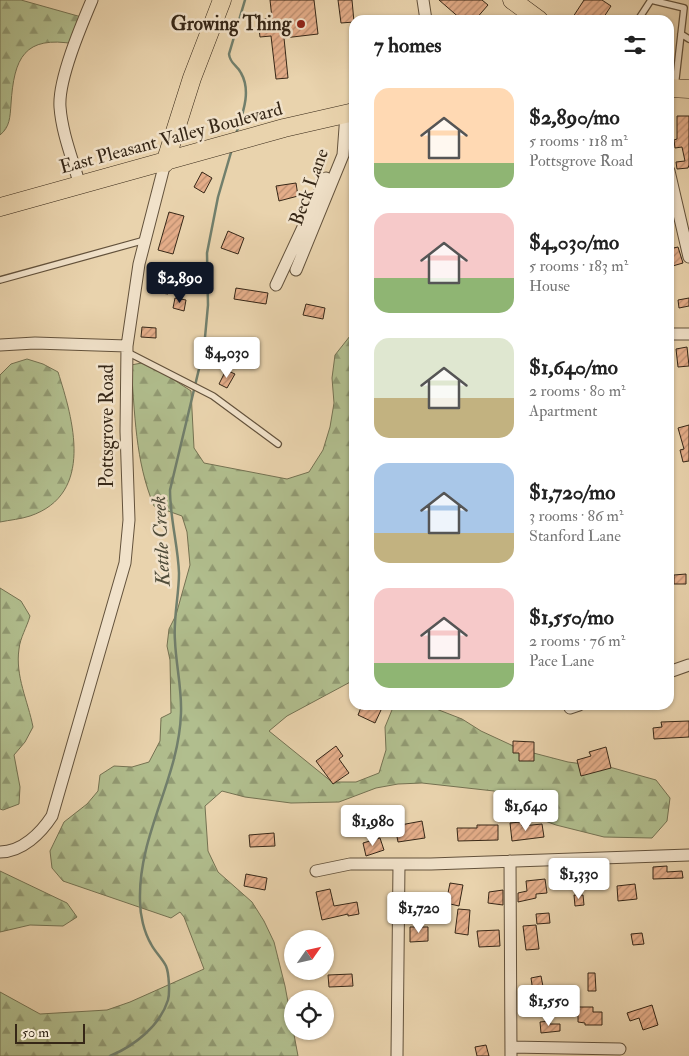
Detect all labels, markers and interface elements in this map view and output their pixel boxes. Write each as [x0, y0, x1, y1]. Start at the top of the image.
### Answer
place label: Growing Thing [171, 12, 292, 37]
marker: Growing Thing [295, 18, 307, 30]
icon: filters [621, 31, 649, 59]
text: 7 homes [374, 32, 441, 59]
street label: East Pleasant Valley Boulevard [57, 96, 286, 179]
text: $2,890/mo [529, 104, 620, 131]
icon: home [414, 108, 474, 168]
text: 5 rooms · 118 m² [529, 131, 628, 151]
street label: Beck Lane [284, 145, 334, 229]
text: Pottsgrove Road [529, 151, 633, 171]
text: $4,030/mo [529, 229, 619, 256]
icon: home [414, 233, 474, 293]
text: 5 rooms · 183 m² [529, 256, 628, 276]
pin: $2,890 [139, 262, 221, 304]
text: $2,890 [158, 268, 202, 288]
text: House [529, 276, 570, 296]
pin: $4,030 [186, 336, 268, 379]
text: $4,030 [205, 343, 249, 363]
text: $1,640/mo [529, 354, 618, 381]
icon: home [414, 358, 474, 418]
street label: Pottsgrove Road [95, 364, 119, 488]
text: 2 rooms · 80 m² [529, 381, 626, 401]
text: Apartment [529, 401, 597, 421]
text: $1,720/mo [529, 479, 615, 506]
icon: home [414, 483, 474, 543]
water label: Kettle Creek [146, 495, 176, 588]
text: 3 rooms · 86 m² [529, 506, 623, 526]
text: Stanford Lane [529, 526, 621, 546]
text: $1,550/mo [529, 604, 614, 631]
icon: home [414, 608, 474, 668]
text: 2 rooms · 76 m² [529, 631, 625, 651]
text: Pace Lane [529, 651, 594, 671]
pin: $1,640 [485, 790, 567, 832]
text: $1,640 [504, 796, 548, 816]
pin: $1,980 [332, 804, 414, 847]
text: $1,980 [352, 811, 394, 831]
pin: $1,330 [538, 858, 620, 900]
text: $1,330 [559, 864, 599, 884]
pin: $1,720 [378, 892, 460, 934]
text: $1,720 [398, 898, 440, 918]
north arrow [284, 930, 334, 980]
map controls [284, 930, 334, 1040]
pin: $1,550 [508, 984, 590, 1027]
button: locate [284, 990, 334, 1040]
text: $1,550 [529, 991, 569, 1011]
scale bar [15, 1021, 85, 1044]
text: 50 m [22, 1024, 49, 1041]

